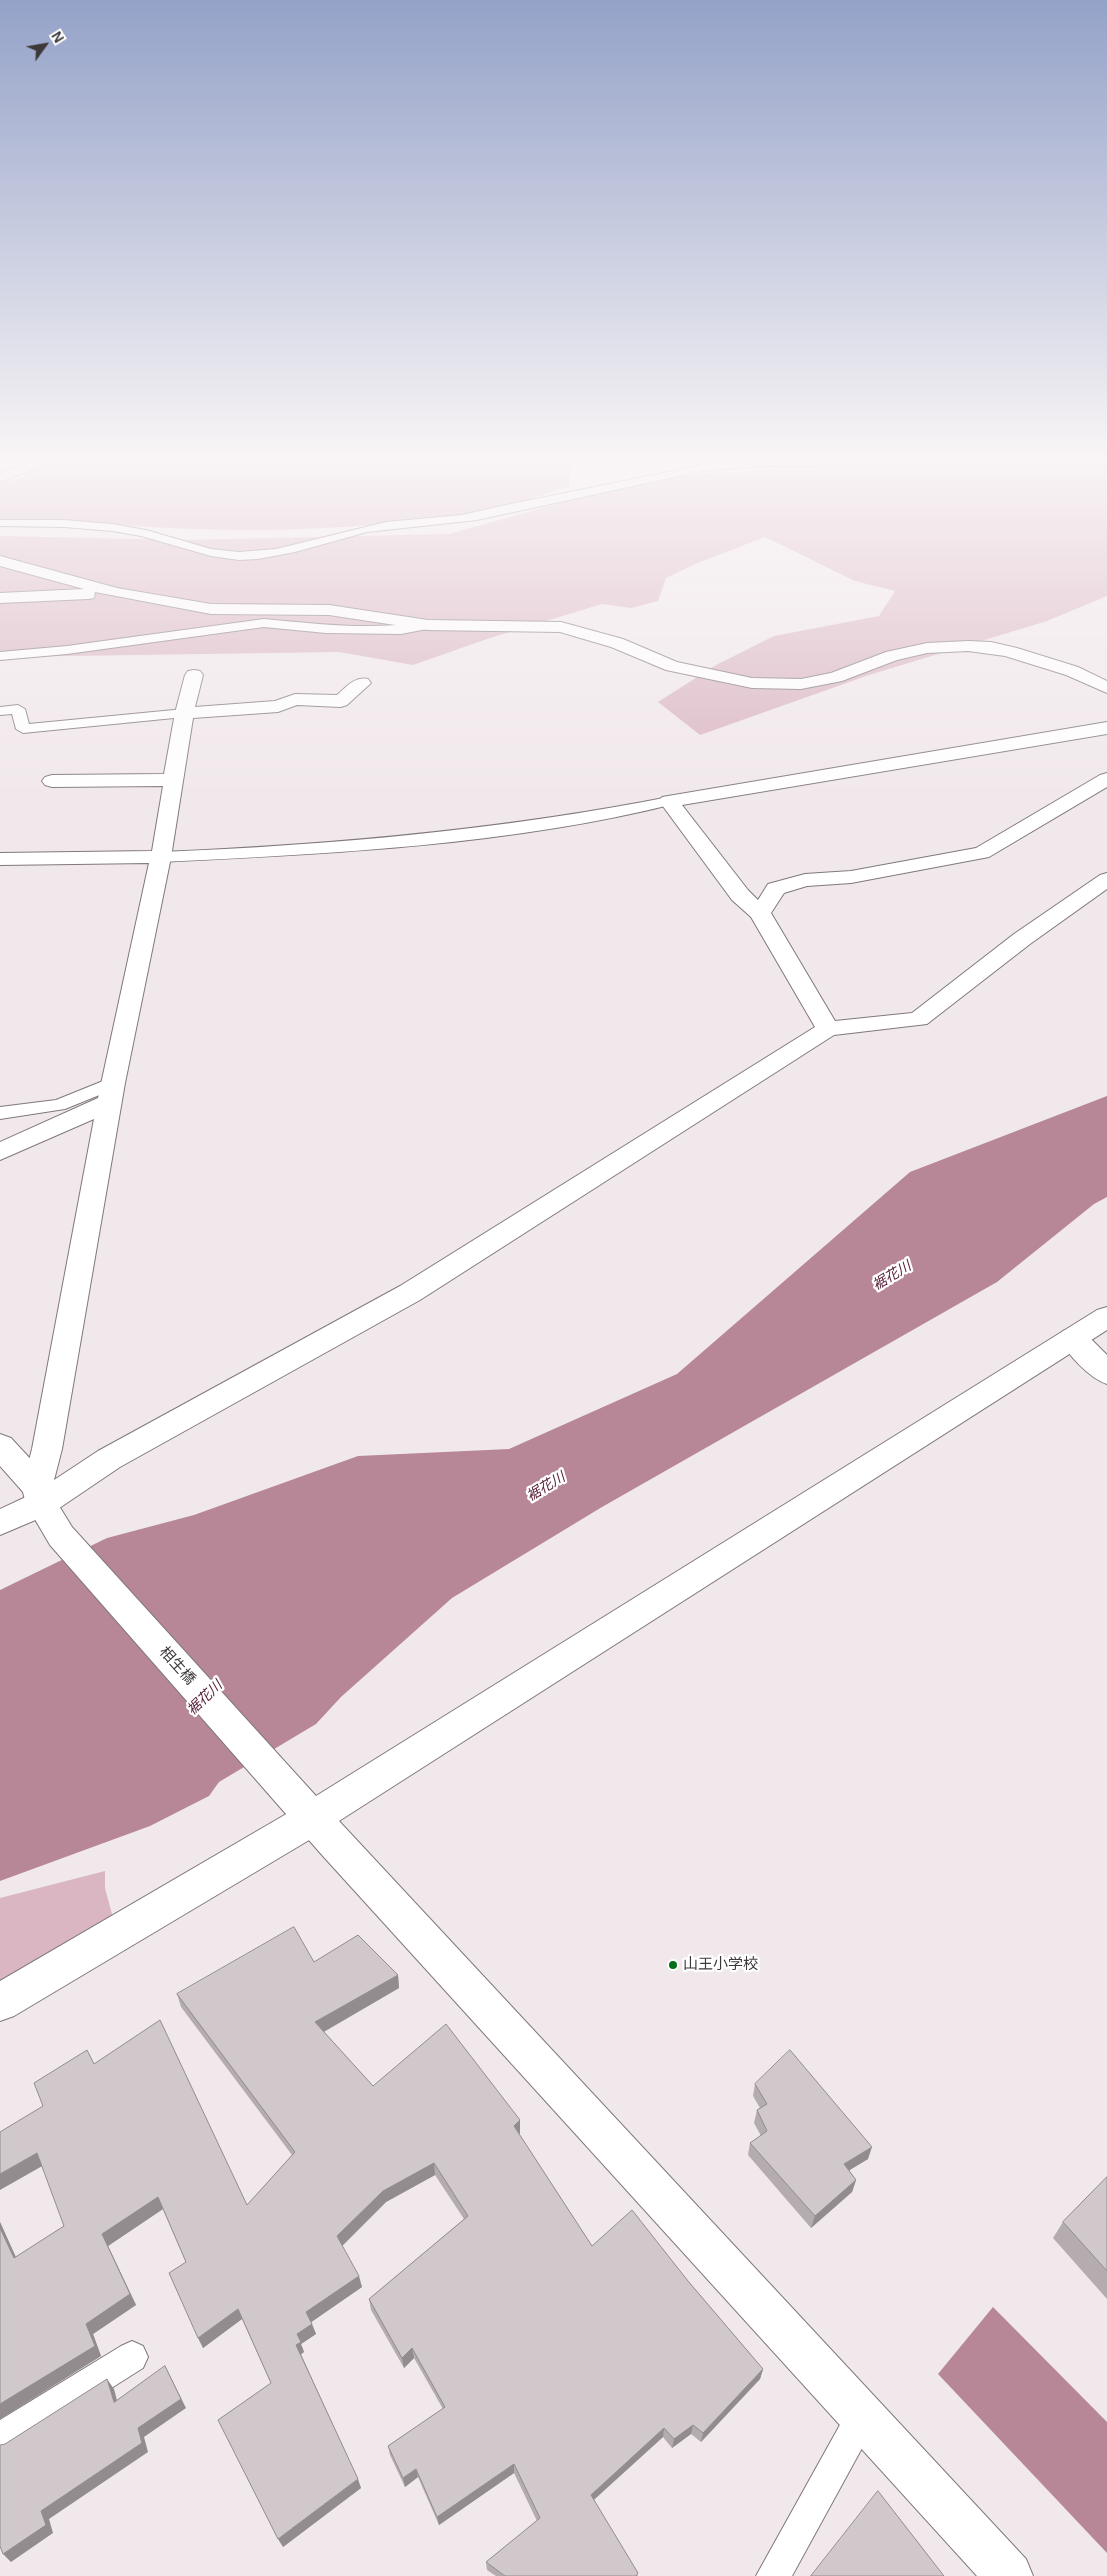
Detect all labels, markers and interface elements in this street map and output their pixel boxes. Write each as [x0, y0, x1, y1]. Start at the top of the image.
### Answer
north arrow [20, 20, 70, 70]
text: N [48, 29, 67, 46]
water label: 裾花川 [870, 1258, 914, 1294]
water label: 裾花川 [524, 1469, 568, 1505]
street label: 相生橋 [155, 1643, 199, 1689]
water label: 裾花川 [184, 1677, 226, 1719]
place label: 山王小学校 [683, 1956, 758, 1974]
marker: 山王小学校 [667, 1959, 679, 1971]

